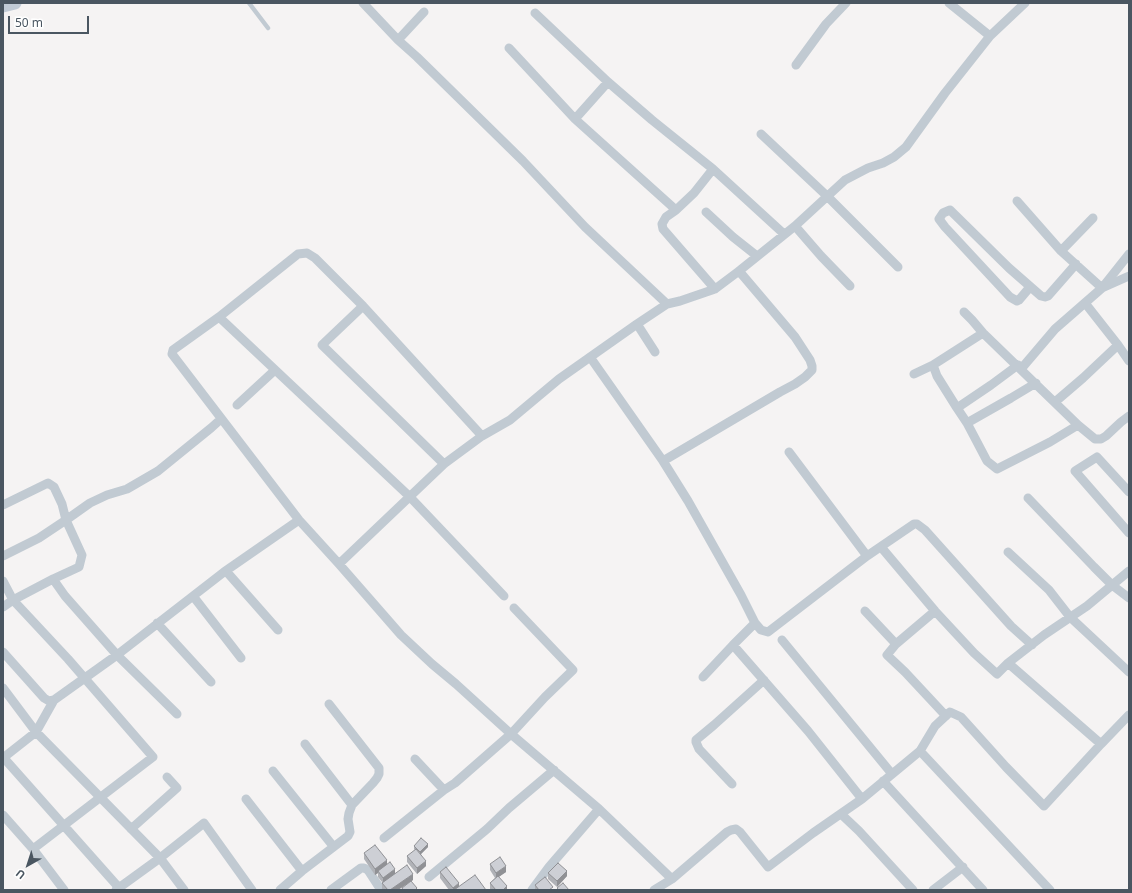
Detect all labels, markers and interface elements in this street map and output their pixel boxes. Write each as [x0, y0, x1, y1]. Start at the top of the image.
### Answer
scale bar [10, 8, 91, 34]
text: 50 m [15, 14, 43, 31]
north arrow [8, 845, 48, 885]
text: U [12, 866, 28, 883]

